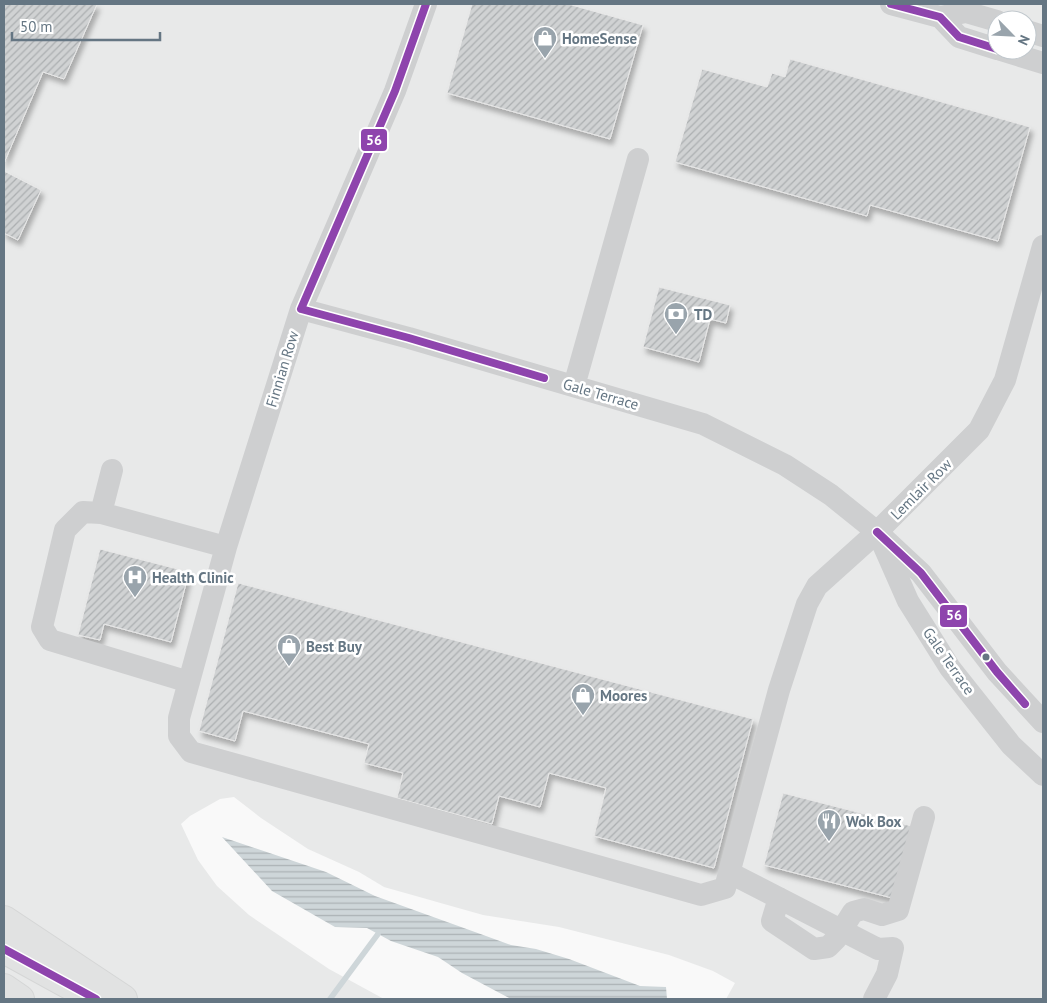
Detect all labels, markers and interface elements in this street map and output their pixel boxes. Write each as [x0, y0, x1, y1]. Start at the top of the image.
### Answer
scale bar [12, 10, 160, 42]
north arrow [987, 10, 1037, 60]
text: 50 m [20, 17, 53, 36]
shop icon: HomeSense [532, 25, 558, 59]
place label: HomeSense [562, 29, 638, 48]
text: N [1014, 32, 1034, 48]
line badge: 56 [360, 128, 388, 152]
text: 56 [366, 131, 382, 149]
bank icon: TD [663, 301, 689, 335]
place label: TD [694, 305, 713, 324]
street label: Finnian Row [261, 328, 303, 410]
street label: Gale Terrace [561, 374, 641, 414]
street label: Lemlair Row [886, 454, 956, 524]
hospital icon: Health Clinic [122, 564, 148, 598]
place label: Health Clinic [152, 568, 234, 587]
line badge: 56 [939, 604, 968, 628]
text: 56 [946, 606, 962, 624]
street label: Gale Terrace [919, 624, 979, 698]
shop icon: Best Buy [276, 633, 302, 667]
place label: Best Buy [306, 637, 363, 656]
unlabelled marker [981, 652, 991, 662]
shop icon: Moores [570, 682, 596, 716]
place label: Moores [600, 686, 647, 705]
restaurant icon: Wok Box [816, 808, 842, 842]
place label: Wok Box [846, 812, 901, 831]

